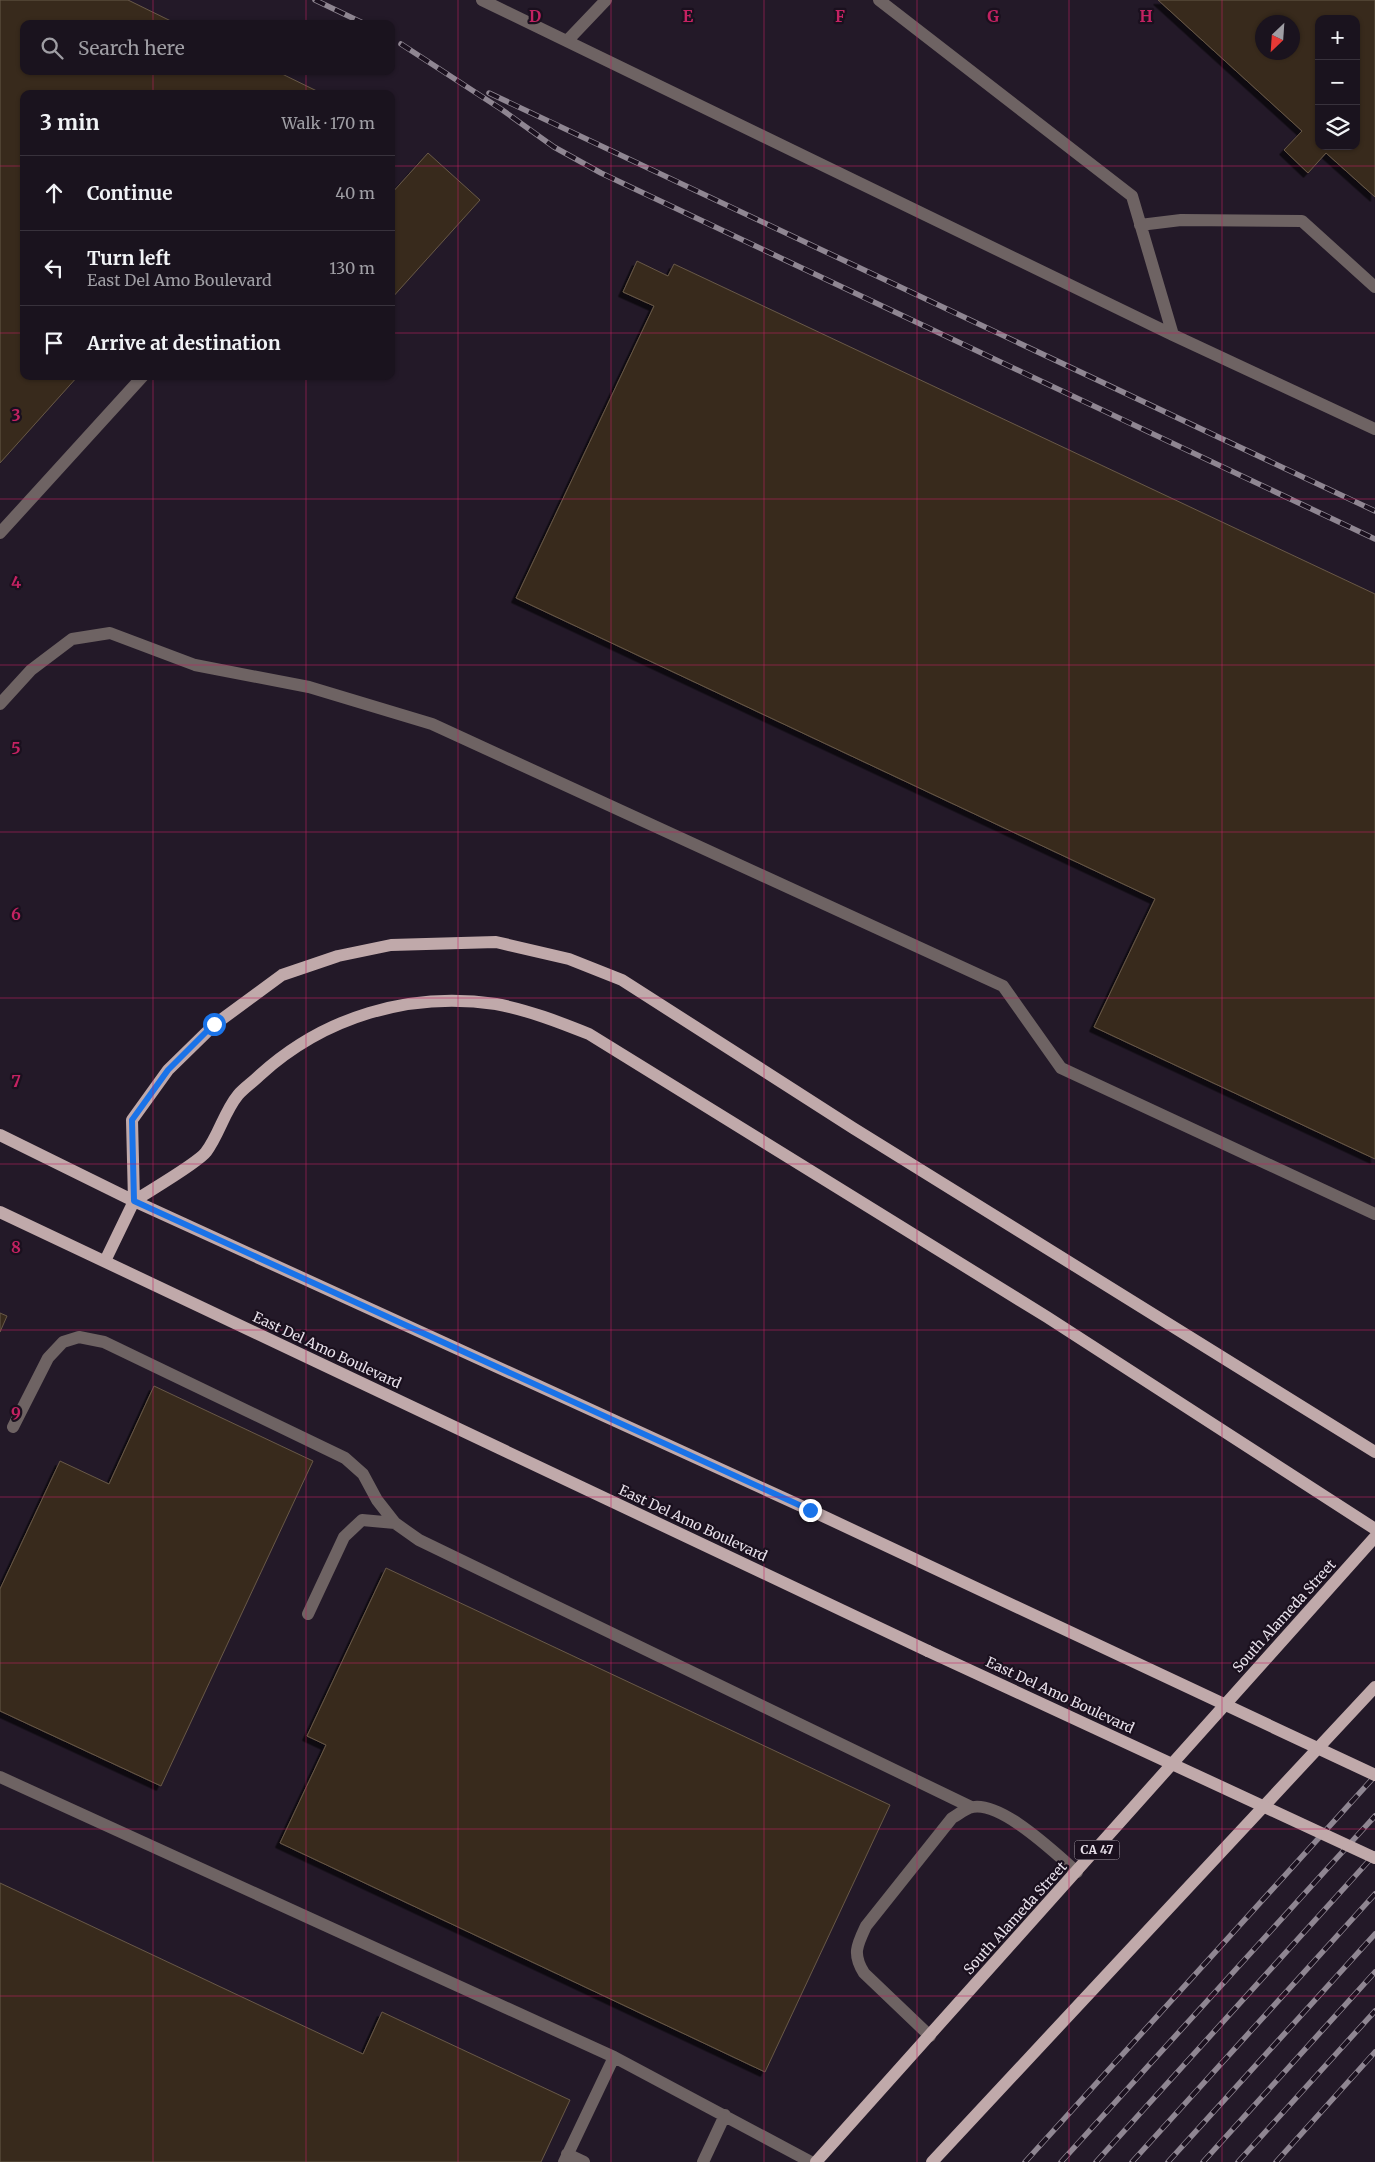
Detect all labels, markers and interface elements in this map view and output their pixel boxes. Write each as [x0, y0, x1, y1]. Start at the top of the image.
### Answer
text: D [529, 6, 541, 26]
text: E [683, 6, 694, 26]
text: F [835, 6, 845, 26]
text: G [987, 6, 999, 26]
text: H [1139, 6, 1153, 26]
north arrow [1255, 15, 1300, 60]
map controls [1315, 15, 1360, 150]
button: + [1315, 15, 1360, 60]
search box [20, 20, 395, 75]
icon: search [38, 34, 66, 62]
text: Search here [78, 36, 185, 60]
button: − [1315, 60, 1360, 105]
button: layers [1315, 105, 1360, 150]
text: 3 min [40, 109, 99, 136]
text: Walk · 170 m [282, 113, 375, 133]
icon: ahead [40, 179, 68, 207]
text: Continue [87, 181, 173, 205]
text: 40 m [335, 183, 375, 203]
text: Turn left [87, 246, 171, 270]
icon: left [40, 254, 68, 282]
text: 130 m [329, 258, 375, 278]
text: East Del Amo Boulevard [87, 270, 272, 290]
icon: arrive [40, 329, 68, 357]
text: Arrive at destination [87, 331, 281, 355]
text: 3 [11, 405, 21, 425]
text: 4 [11, 572, 21, 592]
text: 5 [11, 738, 21, 758]
text: 6 [11, 904, 21, 924]
route start [203, 1013, 226, 1036]
text: 7 [11, 1071, 21, 1091]
text: 8 [11, 1237, 21, 1257]
street label: East Del Amo Boulevard [250, 1308, 405, 1393]
text: 9 [11, 1403, 21, 1423]
street label: East Del Amo Boulevard [616, 1481, 771, 1566]
route end [799, 1499, 822, 1522]
street label: South Alameda Street [1228, 1555, 1340, 1676]
street label: East Del Amo Boulevard [983, 1653, 1138, 1738]
road number: CA 47 [1074, 1840, 1120, 1860]
street label: South Alameda Street [959, 1857, 1071, 1978]

